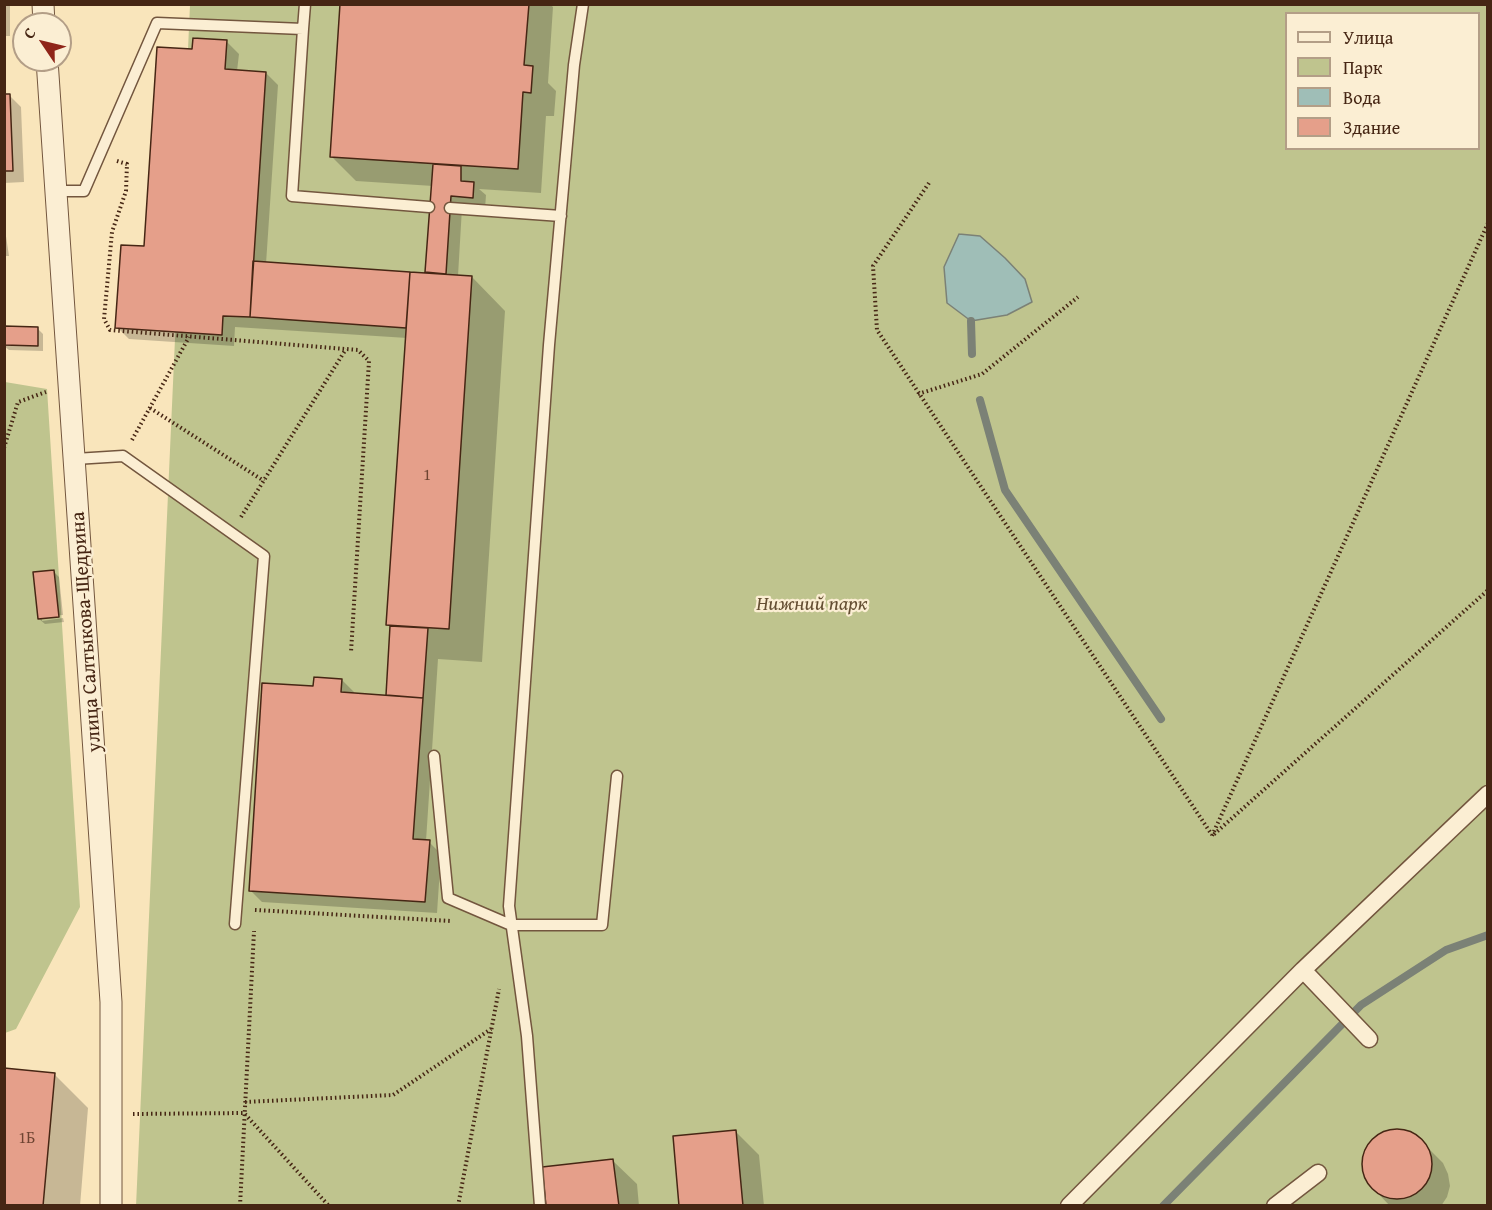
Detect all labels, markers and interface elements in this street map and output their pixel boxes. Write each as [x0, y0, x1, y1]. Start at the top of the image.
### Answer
north arrow [12, 12, 72, 72]
legend [1285, 12, 1480, 150]
text: С [16, 22, 41, 43]
text: Улица [1343, 24, 1393, 51]
text: Парк [1343, 54, 1382, 81]
text: Вода [1343, 84, 1381, 111]
text: Здание [1343, 114, 1400, 141]
house number: 1 [423, 466, 431, 486]
street label: улица Салтыкова-Щедрина [67, 511, 107, 753]
park label: Нижний парк [756, 593, 868, 617]
house number: 1Б [19, 1129, 35, 1149]

